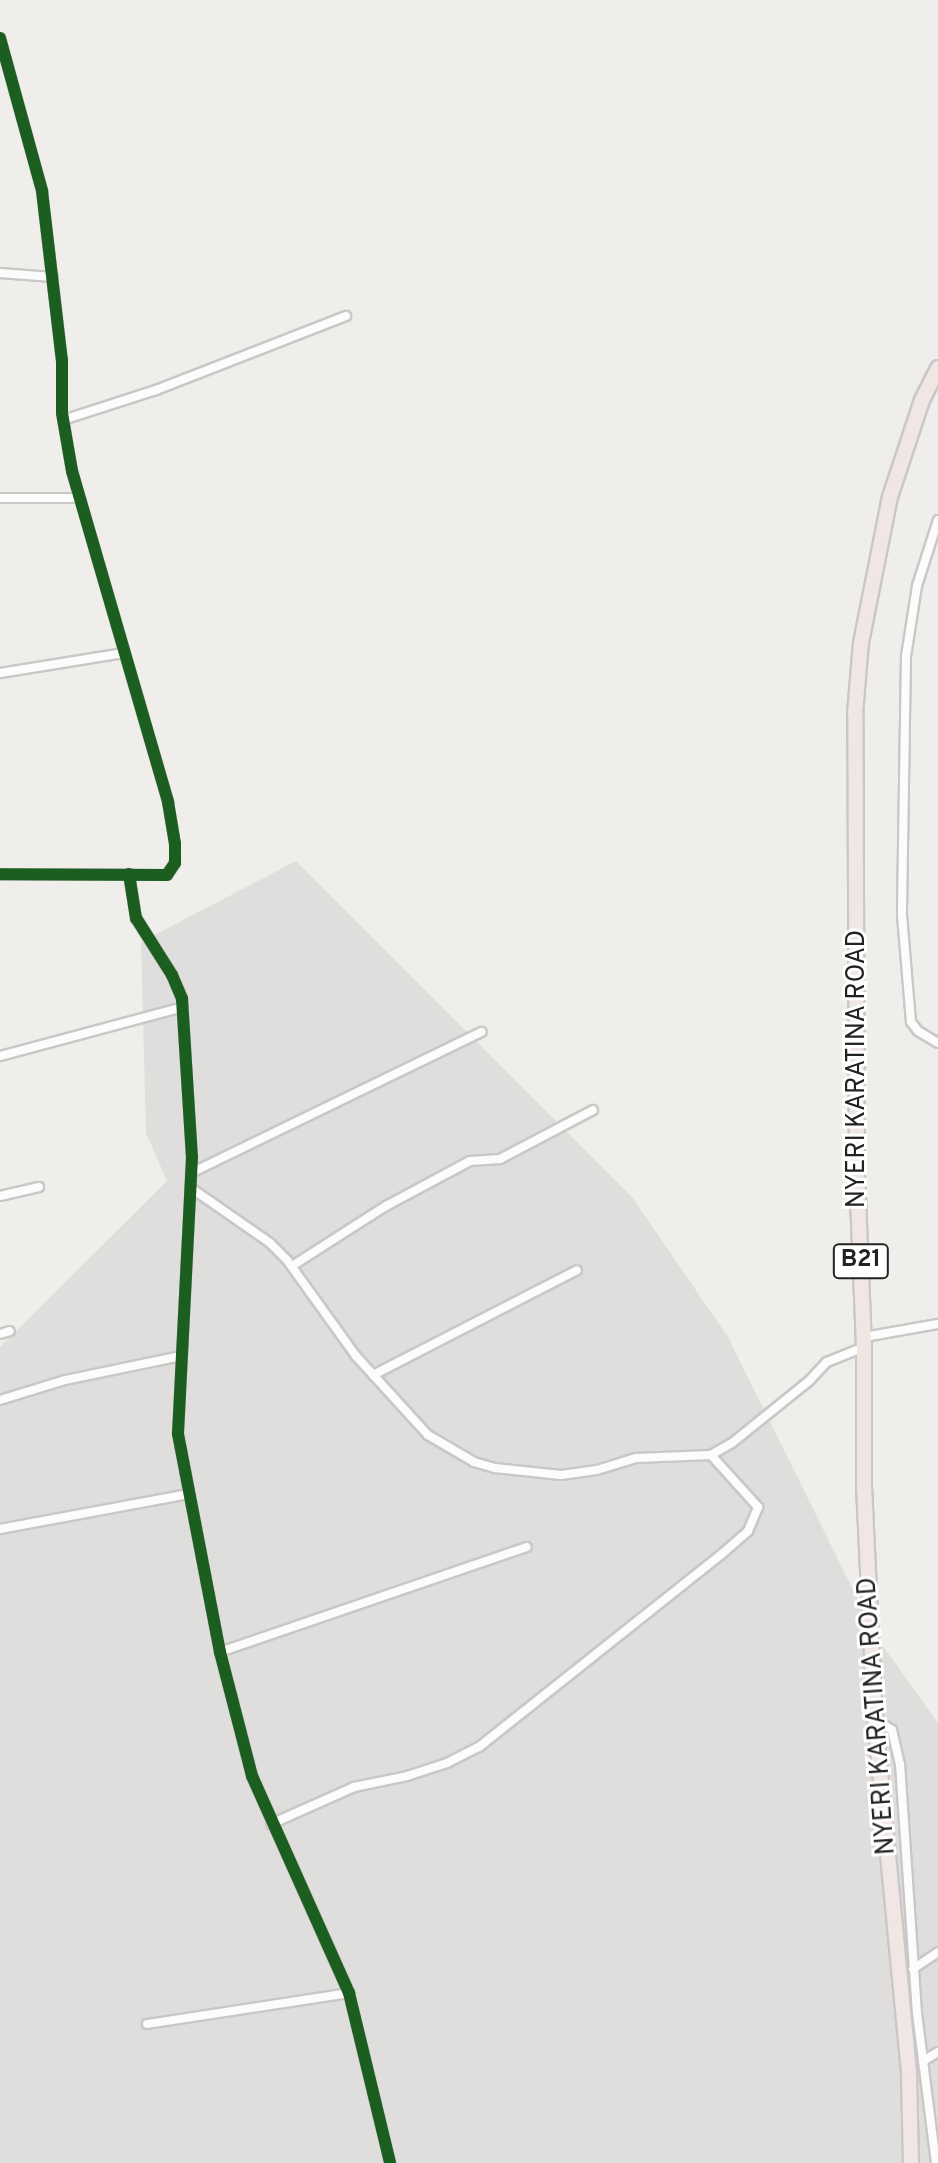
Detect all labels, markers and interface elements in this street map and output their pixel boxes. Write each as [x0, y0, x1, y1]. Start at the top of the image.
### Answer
street label: NYERI KARATINA ROAD [842, 929, 874, 1209]
road number: B21 [831, 1241, 891, 1281]
street label: NYERI KARATINA ROAD [853, 1575, 903, 1857]

